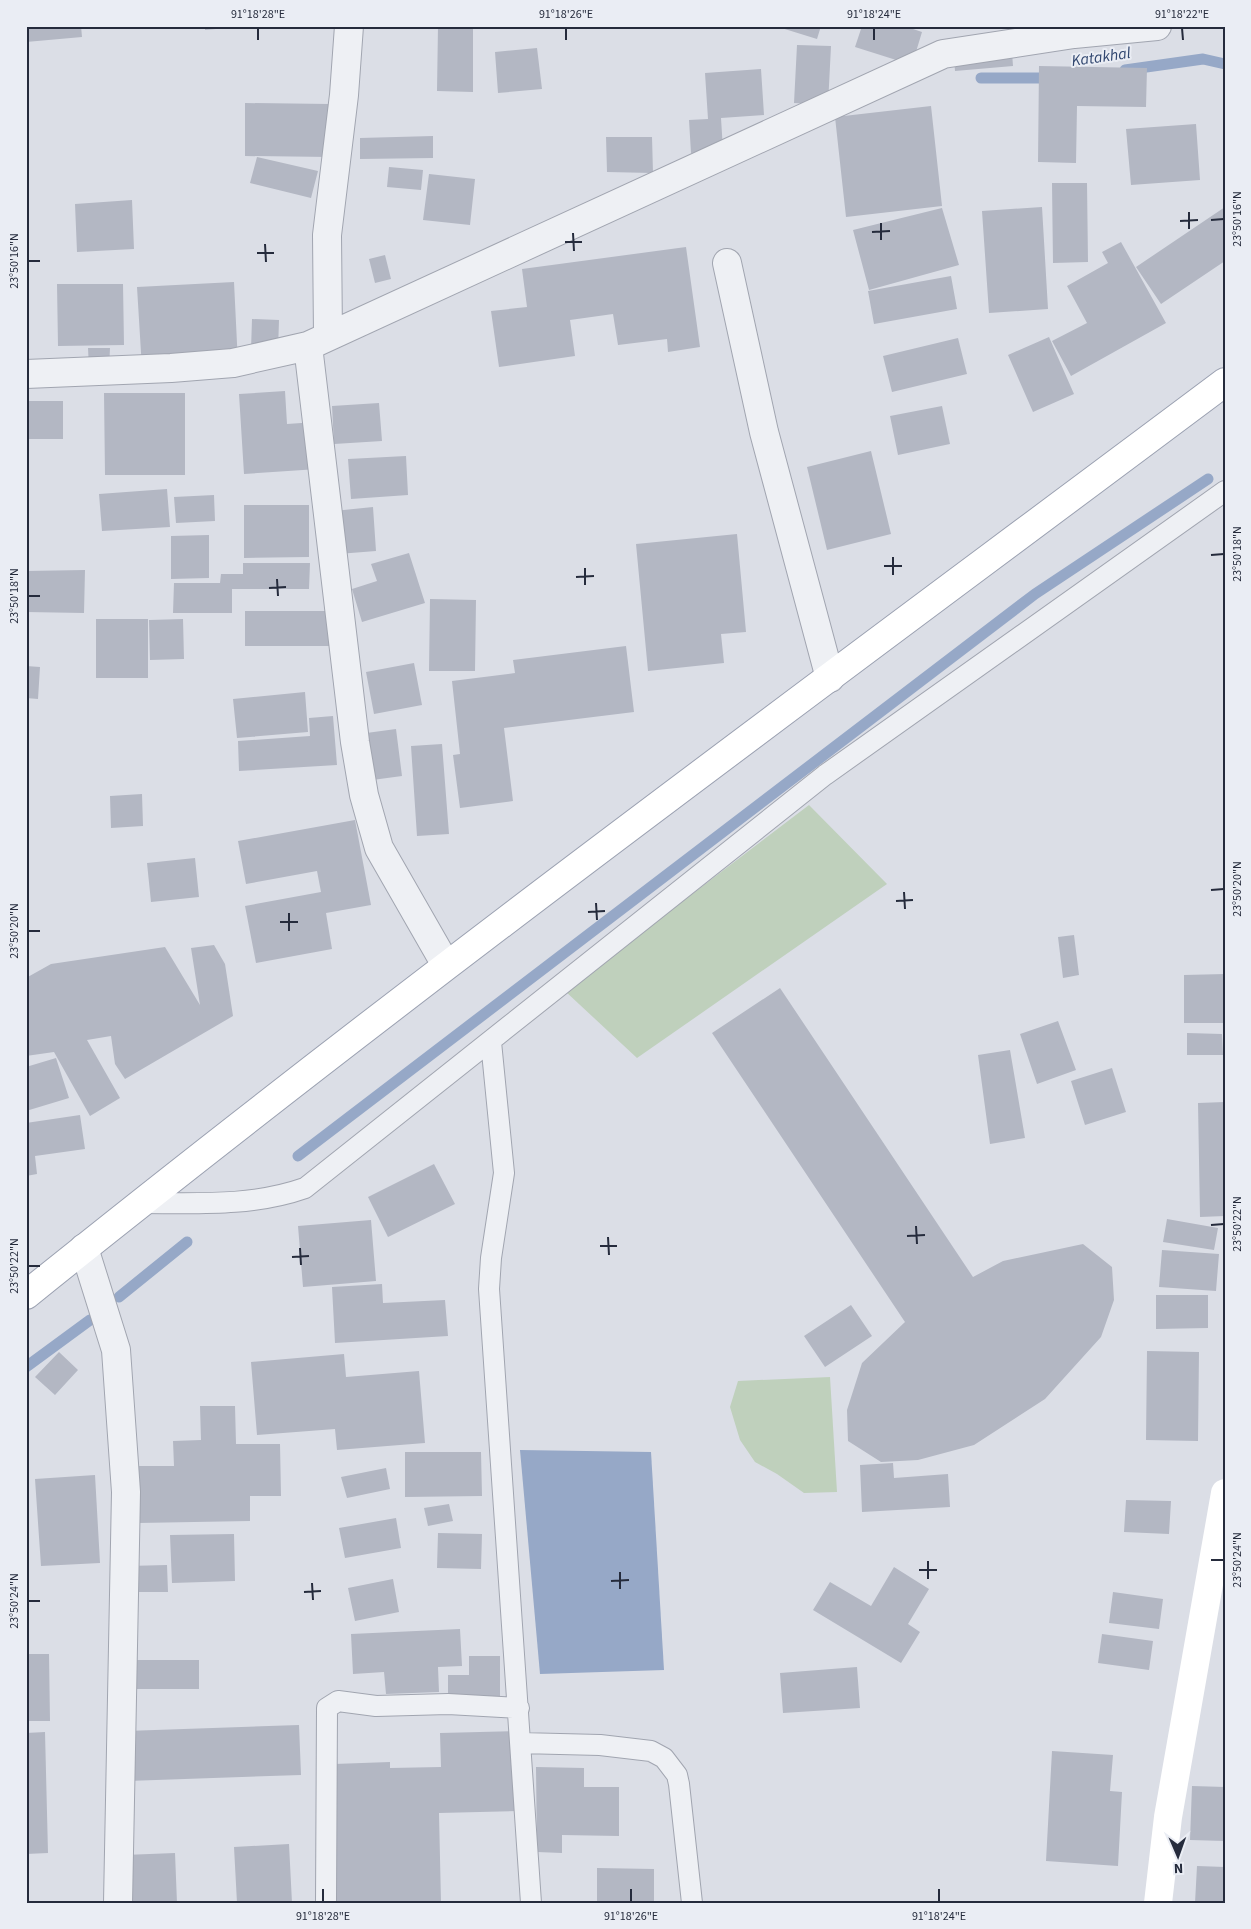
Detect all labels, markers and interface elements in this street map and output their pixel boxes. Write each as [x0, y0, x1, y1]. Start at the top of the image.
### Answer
text: 91°18'28"E [231, 6, 285, 23]
text: 91°18'26"E [539, 6, 593, 23]
text: 91°18'24"E [847, 6, 901, 23]
text: 91°18'22"E [1155, 6, 1209, 23]
water label: Katakhal [1070, 42, 1132, 72]
text: 23°50'16"N [1229, 191, 1246, 247]
text: 23°50'16"N [6, 233, 23, 289]
text: 23°50'18"N [1229, 526, 1246, 582]
text: 23°50'18"N [6, 568, 23, 624]
text: 23°50'20"N [1229, 861, 1246, 917]
text: 23°50'20"N [6, 903, 23, 959]
text: 23°50'22"N [1229, 1196, 1246, 1252]
text: 23°50'22"N [6, 1238, 23, 1294]
text: 23°50'24"N [1229, 1532, 1246, 1588]
text: 23°50'24"N [6, 1573, 23, 1629]
north arrow [1154, 1832, 1204, 1882]
text: N [1173, 1858, 1183, 1878]
text: 91°18'28"E [296, 1908, 350, 1925]
text: 91°18'26"E [604, 1908, 658, 1925]
text: 91°18'24"E [912, 1908, 966, 1925]

